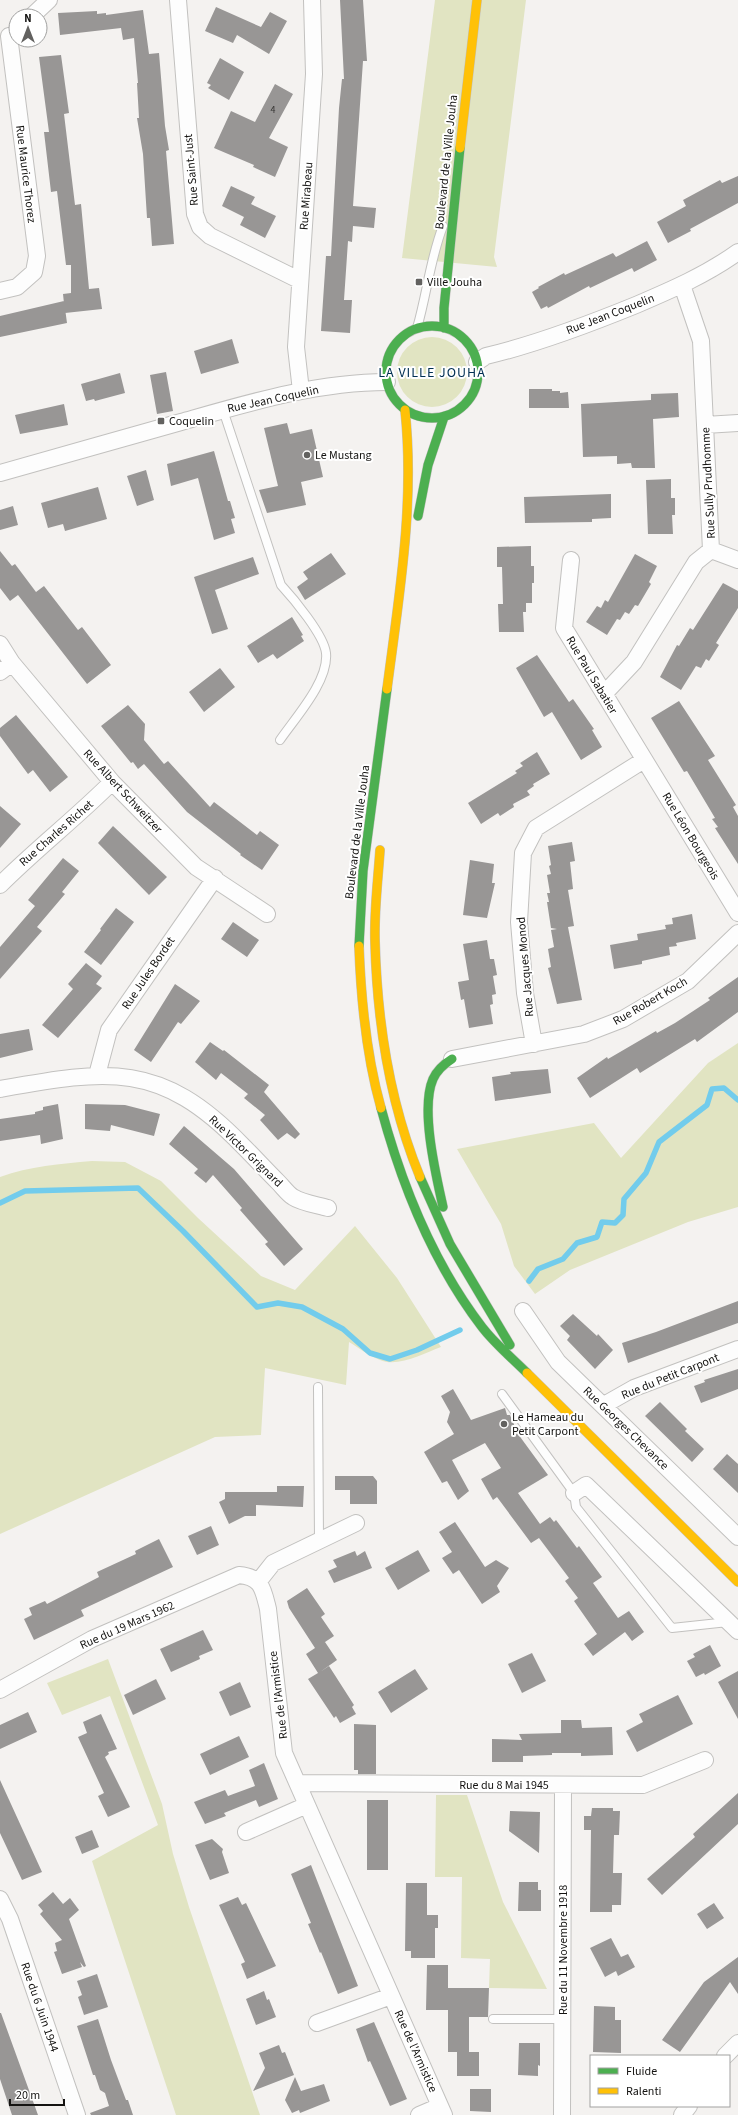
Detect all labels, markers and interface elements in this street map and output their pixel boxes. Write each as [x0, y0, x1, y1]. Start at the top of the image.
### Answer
north arrow [8, 8, 48, 48]
text: N [24, 11, 32, 26]
street label: Boulevard de la Ville Jouha [431, 94, 462, 230]
house number: 4 [271, 103, 276, 117]
street label: Rue Maurice Thorez [11, 124, 40, 224]
street label: Rue Saint-Just [180, 133, 203, 207]
street label: Rue Mirabeau [296, 161, 317, 231]
place label: Ville Jouha [427, 274, 482, 291]
marker: Ville Jouha [414, 277, 424, 287]
street label: Rue Jean Coquelin [564, 290, 657, 339]
district label: LA VILLE JOUHA [378, 363, 486, 383]
street label: Rue Jean Coquelin [226, 381, 321, 418]
place label: Coquelin [169, 413, 214, 430]
marker: Coquelin [156, 416, 166, 426]
street label: Rue Sully Prudhomme [697, 427, 720, 539]
place label: Le Mustang [315, 447, 372, 464]
marker: Le Mustang [302, 450, 312, 460]
street label: Rue Paul Sabatier [562, 633, 622, 718]
street label: Rue Albert Schweitzer [79, 745, 167, 838]
street label: Boulevard de la Ville Jouha [341, 764, 374, 900]
street label: Rue Léon Bourgeois [658, 789, 723, 883]
street label: Rue Charles Richet [15, 796, 97, 870]
street label: Rue Jacques Monod [513, 916, 538, 1018]
street label: Rue Jules Bordet [118, 933, 179, 1013]
street label: Rue Robert Koch [610, 973, 691, 1030]
street label: Rue Victor Grignard [205, 1112, 286, 1191]
street label: Rue du Petit Carpont [619, 1349, 722, 1404]
street label: Rue Georges Chevance [579, 1383, 672, 1474]
place label: Le Hameau du Petit Carpont [512, 1409, 584, 1440]
marker: Le Hameau du Petit Carpont [499, 1419, 509, 1429]
street label: Rue du 19 Mars 1962 [77, 1597, 177, 1654]
street label: Rue de l'Armistice [265, 1650, 292, 1740]
street label: Rue du 8 Mai 1945 [459, 1777, 549, 1794]
street label: Rue du 11 Novembre 1918 [555, 1885, 572, 2015]
street label: Rue du 6 Juin 1944 [16, 1960, 63, 2054]
street label: Rue de l'Armistice [390, 2007, 441, 2095]
legend [590, 2055, 730, 2107]
text: Fluide [626, 2063, 657, 2080]
scale bar [10, 2081, 64, 2107]
text: Ralenti [626, 2083, 661, 2100]
text: 20 m [16, 2087, 40, 2104]

